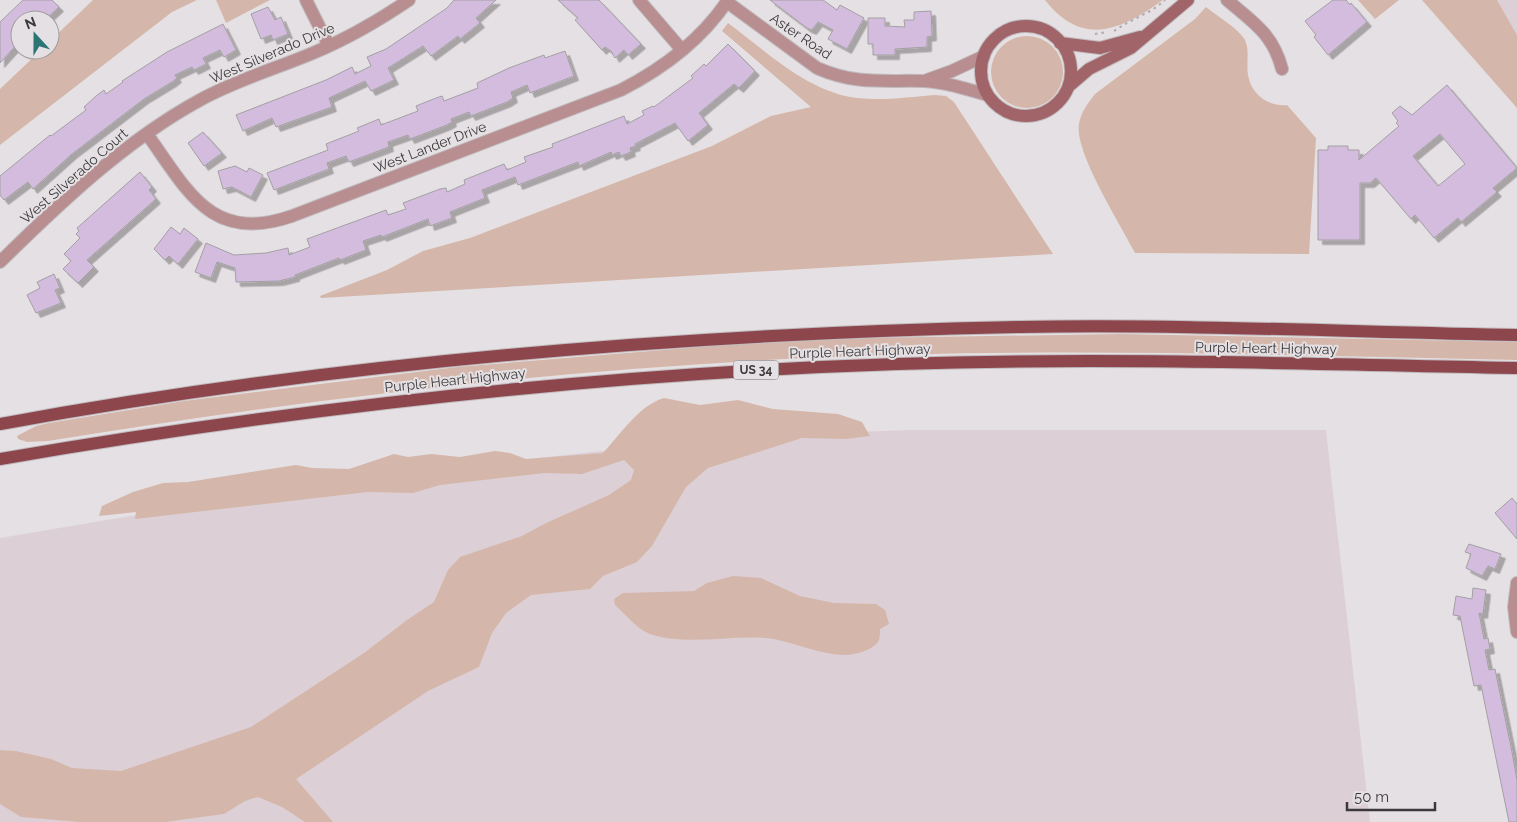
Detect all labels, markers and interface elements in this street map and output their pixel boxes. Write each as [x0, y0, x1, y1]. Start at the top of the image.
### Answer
north arrow [10, 10, 60, 60]
street label: Aster Road [767, 10, 835, 62]
text: N [22, 13, 38, 32]
street label: West Silverado Drive [207, 19, 337, 87]
street label: West Lander Drive [371, 118, 489, 176]
street label: West Silverado Court [17, 125, 131, 227]
street label: Purple Heart Highway [1195, 339, 1337, 357]
street label: Purple Heart Highway [789, 341, 931, 361]
road number: US 34 [734, 360, 778, 380]
street label: Purple Heart Highway [384, 365, 527, 395]
scale bar [1347, 780, 1434, 812]
text: 50 m [1354, 788, 1389, 806]

